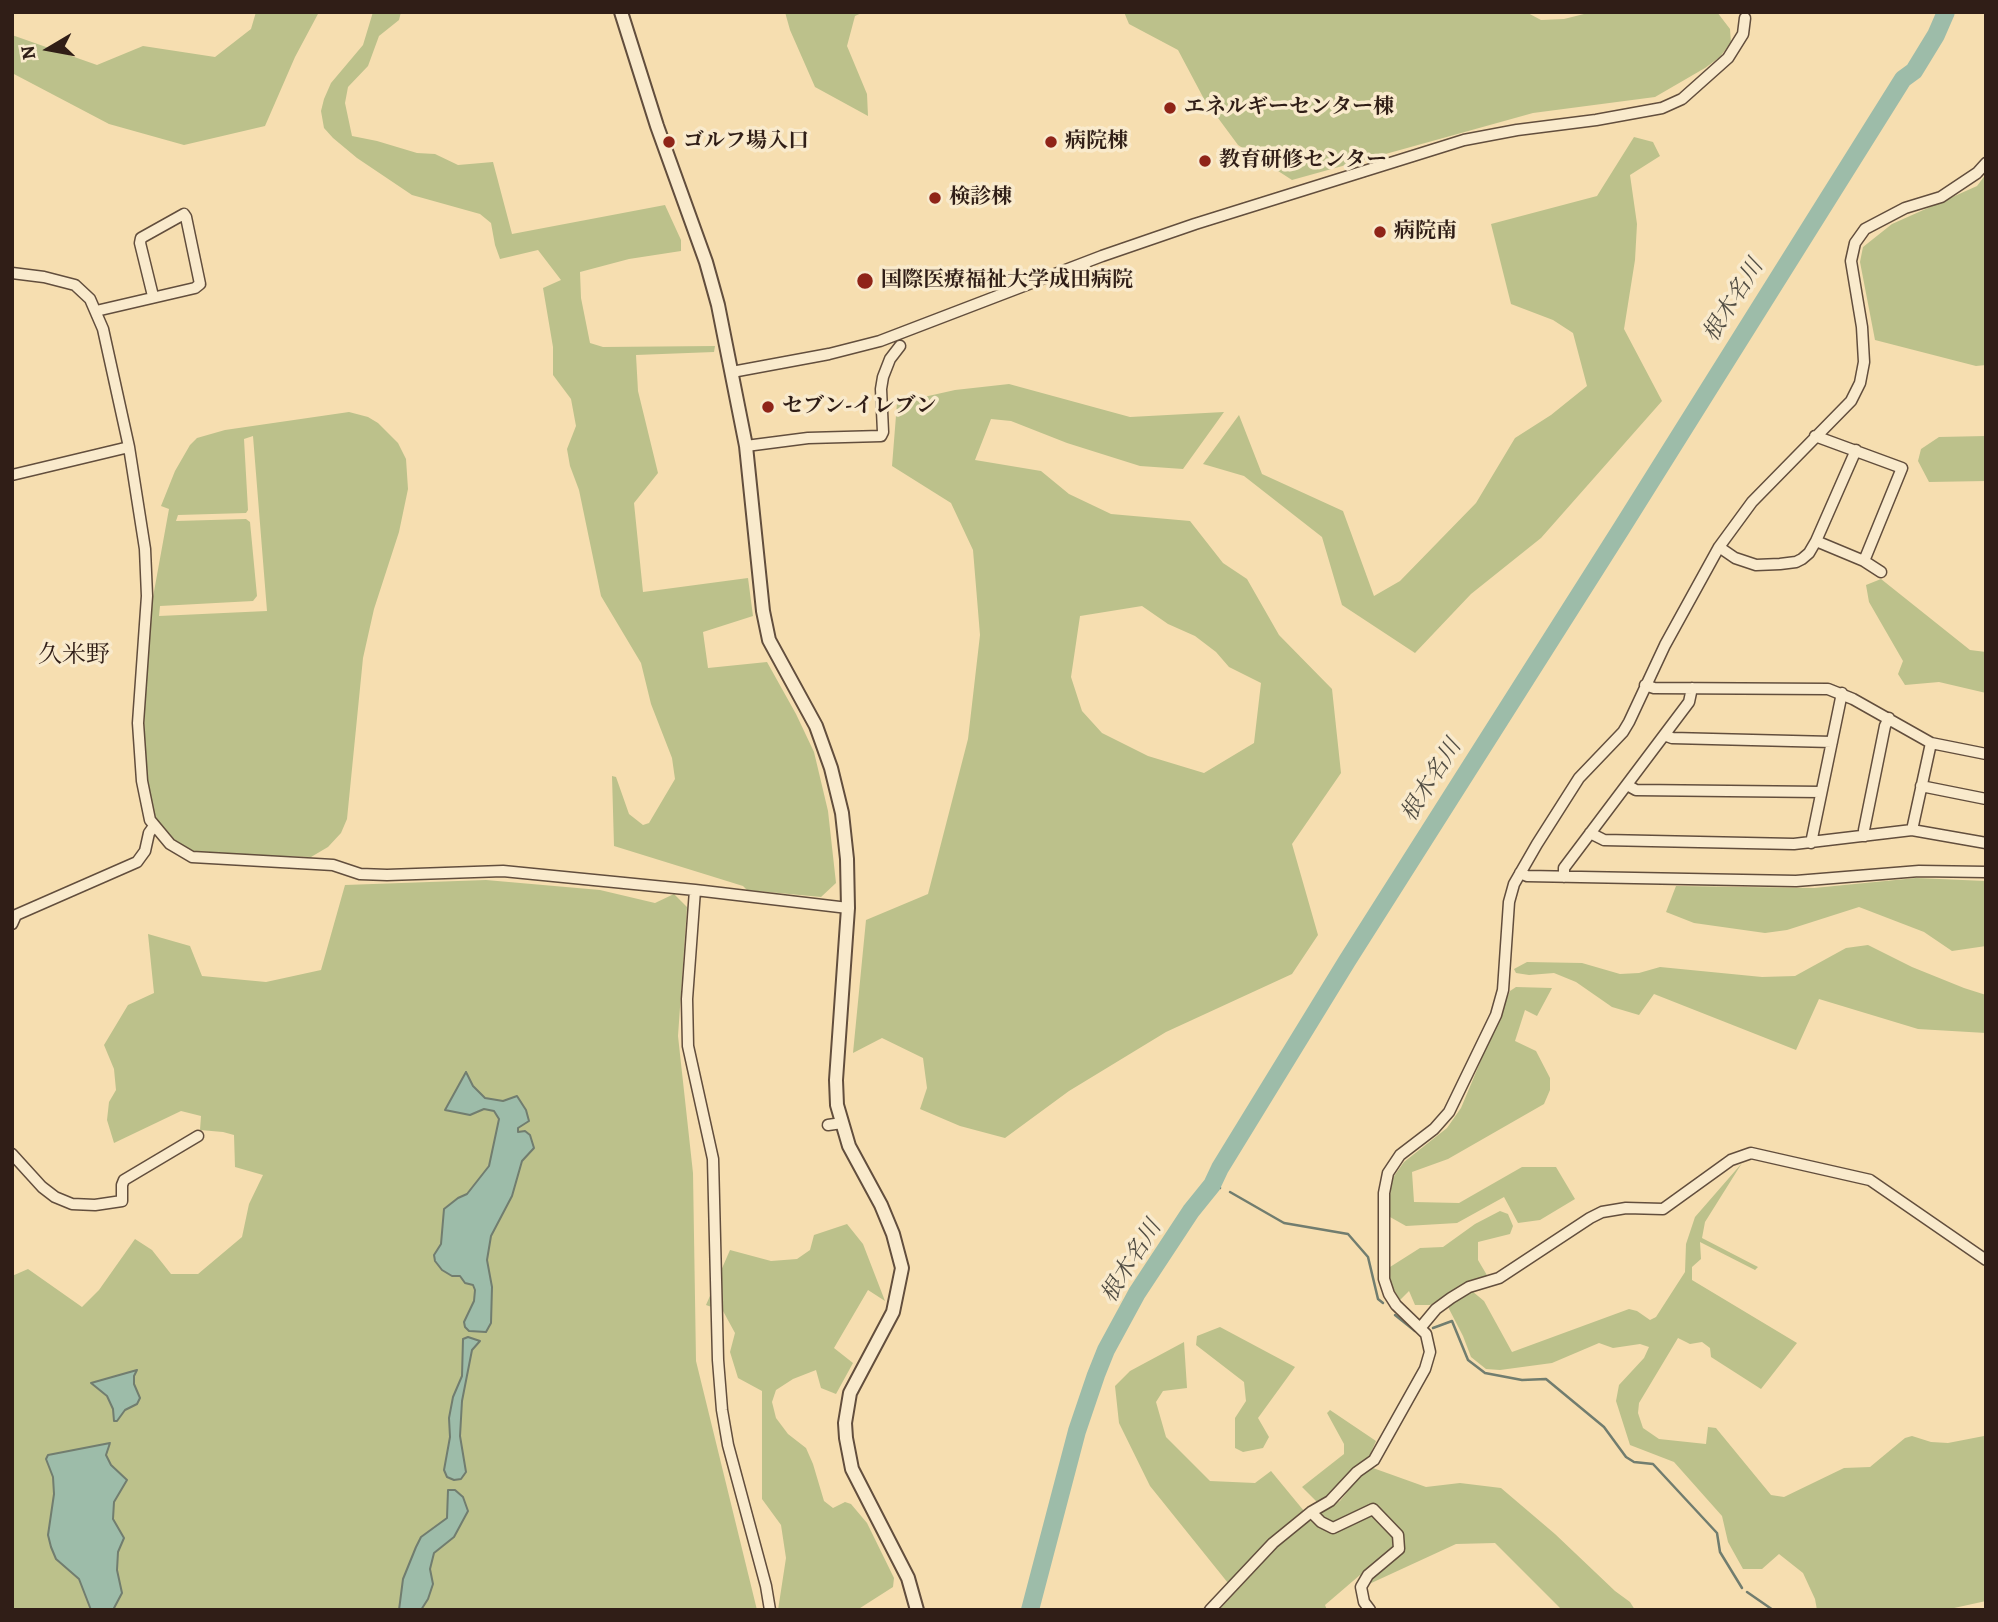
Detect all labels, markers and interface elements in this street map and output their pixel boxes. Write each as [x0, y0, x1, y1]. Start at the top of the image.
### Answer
north arrow [14, 14, 84, 84]
text: N [14, 44, 42, 62]
place label: エネルギーセンター棟 [1184, 95, 1394, 121]
marker: エネルギーセンター棟 [1162, 100, 1178, 116]
place label: ゴルフ場入口 [683, 129, 809, 155]
place label: 病院棟 [1065, 129, 1128, 155]
marker: ゴルフ場入口 [661, 134, 677, 150]
marker: 病院棟 [1043, 134, 1059, 150]
place label: 教育研修センター [1219, 148, 1387, 174]
marker: 教育研修センター [1197, 153, 1213, 169]
place label: 検診棟 [949, 185, 1012, 211]
marker: 検診棟 [927, 190, 943, 206]
place label: 病院南 [1394, 219, 1457, 245]
marker: 病院南 [1372, 224, 1388, 240]
water label: 根木名川 [1698, 255, 1770, 347]
place label: 国際医療福祉大学成田病院 [881, 268, 1133, 294]
marker: 国際医療福祉大学成田病院 [855, 271, 875, 291]
place label: セブン-イレブン [782, 394, 936, 420]
marker: セブン-イレブン [760, 399, 776, 415]
district label: 久米野 [38, 642, 110, 670]
water label: 根木名川 [1396, 735, 1468, 827]
water label: 根木名川 [1096, 1216, 1168, 1308]

